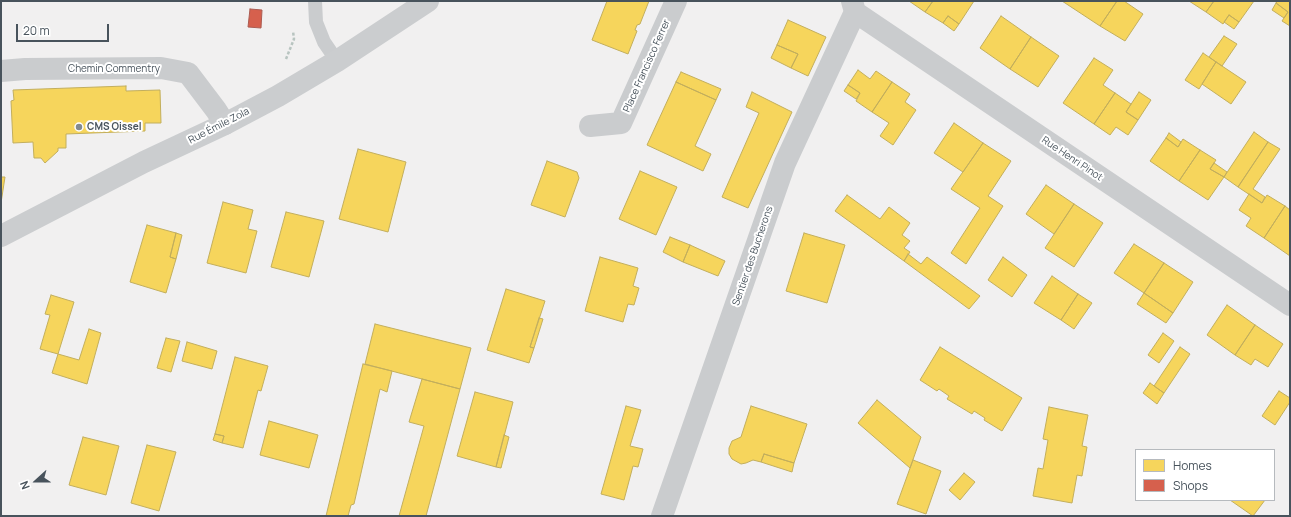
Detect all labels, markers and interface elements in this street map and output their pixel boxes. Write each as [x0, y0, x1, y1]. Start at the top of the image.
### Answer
scale bar [18, 16, 111, 42]
street label: Place Francisco Ferrer [621, 18, 673, 114]
text: 20 m [23, 22, 50, 39]
street label: Chemin Commentry [68, 63, 160, 75]
street label: Rue Émile Zola [187, 106, 251, 146]
place label: CMS Oissel [87, 121, 141, 133]
marker: CMS Oissel [74, 122, 84, 132]
street label: Rue Henri Pinot [1039, 134, 1105, 184]
street label: Sentier des Bucherons [730, 205, 776, 307]
legend [1135, 449, 1275, 501]
text: Homes [1173, 457, 1212, 474]
north arrow [16, 461, 56, 501]
text: Shops [1173, 477, 1208, 494]
text: N [16, 479, 33, 492]

